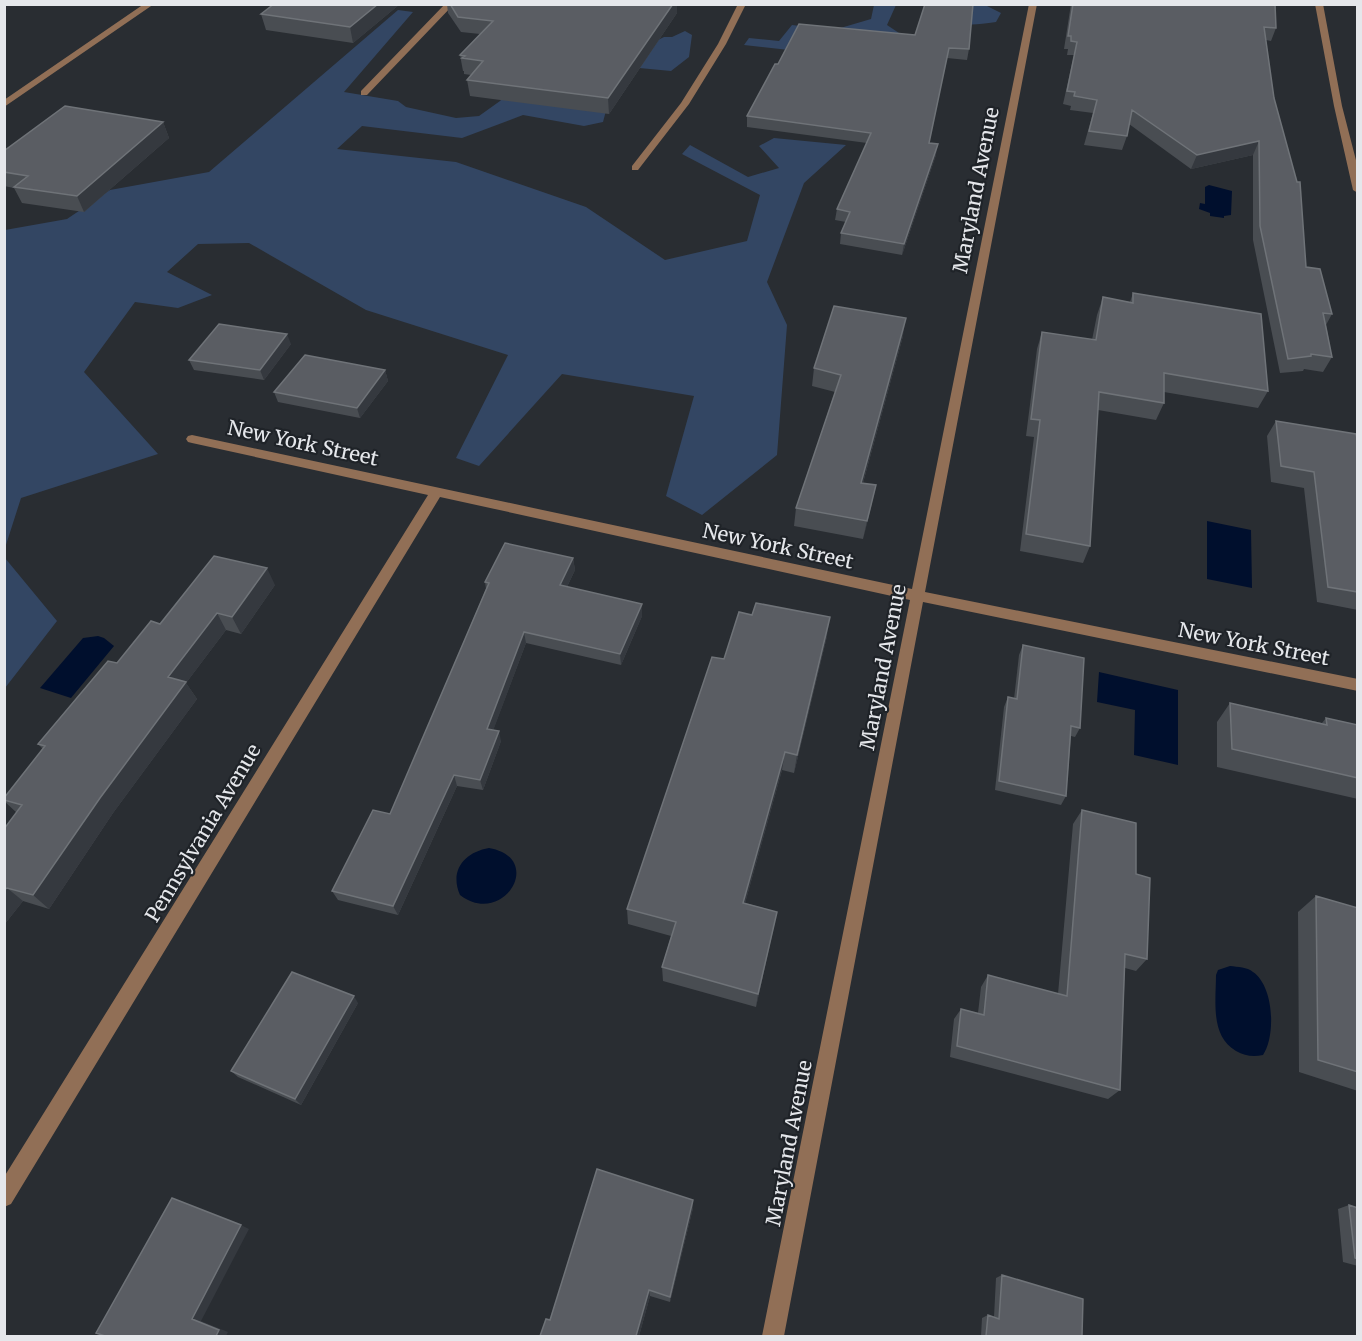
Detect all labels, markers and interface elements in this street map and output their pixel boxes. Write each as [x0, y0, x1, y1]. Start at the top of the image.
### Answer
street label: Maryland Avenue [947, 105, 1004, 275]
street label: New York Street [225, 414, 381, 471]
street label: New York Street [700, 517, 856, 574]
street label: Maryland Avenue [854, 582, 911, 752]
street label: New York Street [1176, 617, 1332, 670]
street label: Pennsylvania Avenue [139, 739, 266, 926]
street label: Maryland Avenue [760, 1058, 817, 1228]

